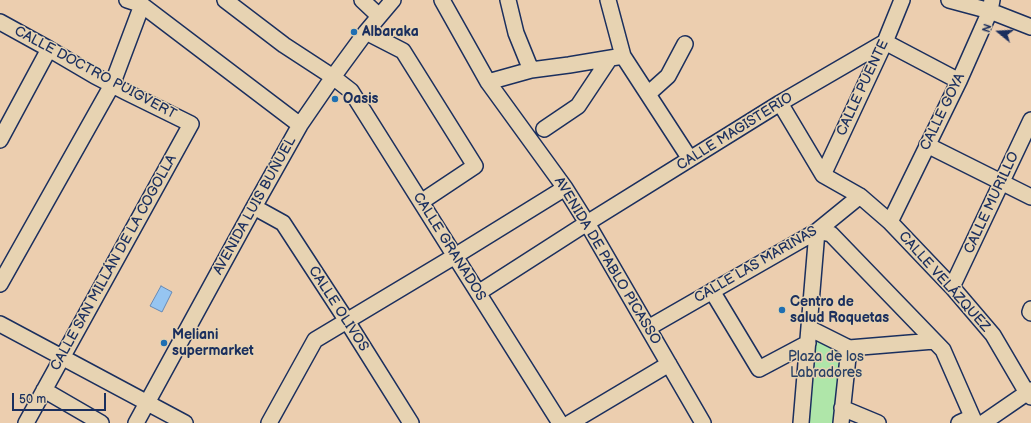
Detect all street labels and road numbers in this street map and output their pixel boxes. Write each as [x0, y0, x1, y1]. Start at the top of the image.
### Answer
street label: CALLE DOCTRO PUIGVERT [11, 23, 179, 123]
street label: CALLE PUENTE [833, 37, 893, 139]
street label: CALLE GOYA [917, 71, 969, 153]
street label: CALLE MAGISTERIO [674, 89, 796, 175]
street label: AVENIDA LUIS BUÑUEL [210, 134, 300, 278]
street label: CALLE MURILLO [961, 149, 1023, 257]
street label: CALLE SAN MILLÁN DE LA COGOLLA [47, 152, 181, 374]
street label: AVENIDA DE PABLO PICASSO [550, 174, 664, 348]
street label: CALLE GRANADOS [409, 190, 489, 304]
street label: CALLE LAS MARINAS [692, 223, 820, 307]
street label: CALLE VELÁZQUEZ [895, 228, 993, 336]
street label: CALLE OLIVOS [304, 263, 372, 355]

